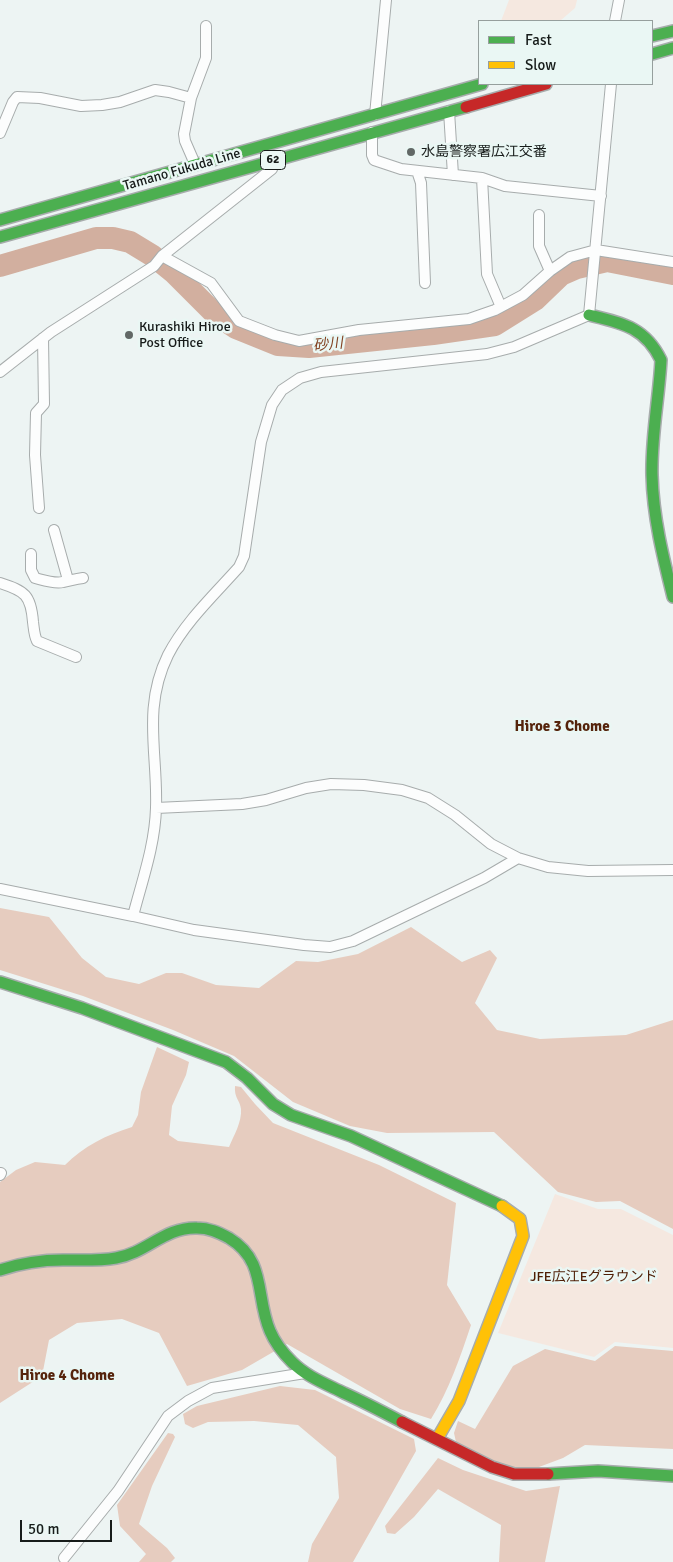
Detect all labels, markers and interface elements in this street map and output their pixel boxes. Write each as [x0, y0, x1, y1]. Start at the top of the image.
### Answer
legend [478, 20, 653, 85]
text: Fast [525, 31, 552, 49]
text: Slow [525, 56, 556, 74]
place label: 水島警察署広江交番 [421, 144, 547, 160]
street label: Tamano Fukuda Line [121, 145, 243, 195]
marker: 水島警察署広江交番 [405, 146, 417, 158]
road number: 62 [260, 150, 286, 170]
place label: Kurashiki Hiroe Post Office [139, 319, 231, 352]
marker: Kurashiki Hiroe Post Office [123, 329, 135, 341]
water label: 砂川 [312, 334, 344, 356]
district label: Hiroe 3 Chome [514, 718, 610, 736]
park label: JFE広江Eグラウンド [530, 1269, 658, 1285]
district label: Hiroe 4 Chome [19, 1367, 115, 1385]
scale bar [22, 1510, 115, 1542]
text: 50 m [28, 1520, 59, 1538]

